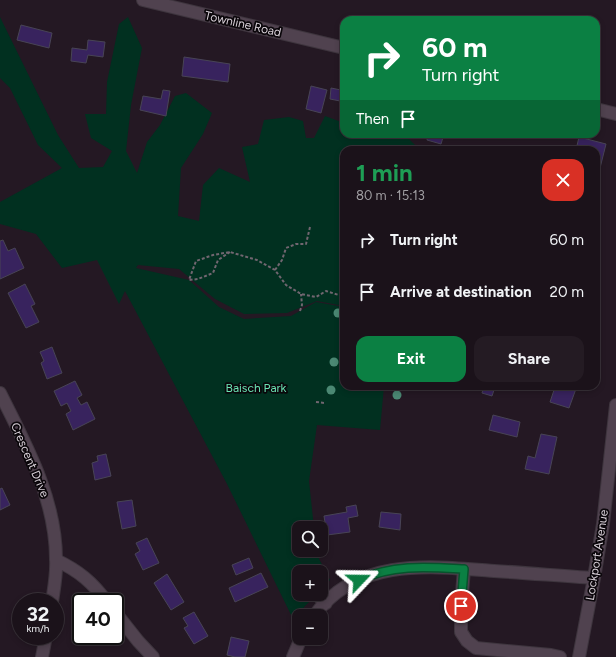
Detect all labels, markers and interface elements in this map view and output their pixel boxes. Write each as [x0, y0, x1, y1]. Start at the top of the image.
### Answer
street label: Townline Road [203, 8, 283, 40]
text: 60 m [422, 30, 487, 64]
icon: right [356, 32, 408, 84]
text: Turn right [422, 64, 499, 86]
icon: arrive [397, 108, 419, 130]
text: Then [356, 110, 389, 128]
text: 1 min [356, 158, 413, 187]
button: close [542, 159, 584, 201]
text: 80 m · 15:13 [356, 188, 425, 203]
icon: right [356, 229, 378, 251]
text: Turn right [390, 231, 458, 249]
text: 60 m [549, 231, 584, 249]
icon: arrive [356, 281, 378, 303]
text: Arrive at destination [390, 283, 531, 301]
text: 20 m [550, 283, 584, 301]
button: Exit [356, 336, 466, 382]
button: Share [474, 336, 584, 382]
park label: Baisch Park [226, 381, 287, 395]
street label: Crescent Drive [8, 421, 52, 500]
street label: Lockport Avenue [583, 508, 611, 601]
map controls [292, 521, 328, 645]
button: search [292, 521, 328, 557]
position arrow [338, 559, 380, 601]
button: + [292, 565, 328, 601]
pin [444, 589, 478, 623]
speed limit sign: 40 [72, 593, 124, 645]
icon: arrive [450, 595, 472, 617]
text: 32 [27, 602, 49, 626]
button: − [292, 609, 328, 645]
text: km/h [27, 622, 49, 635]

